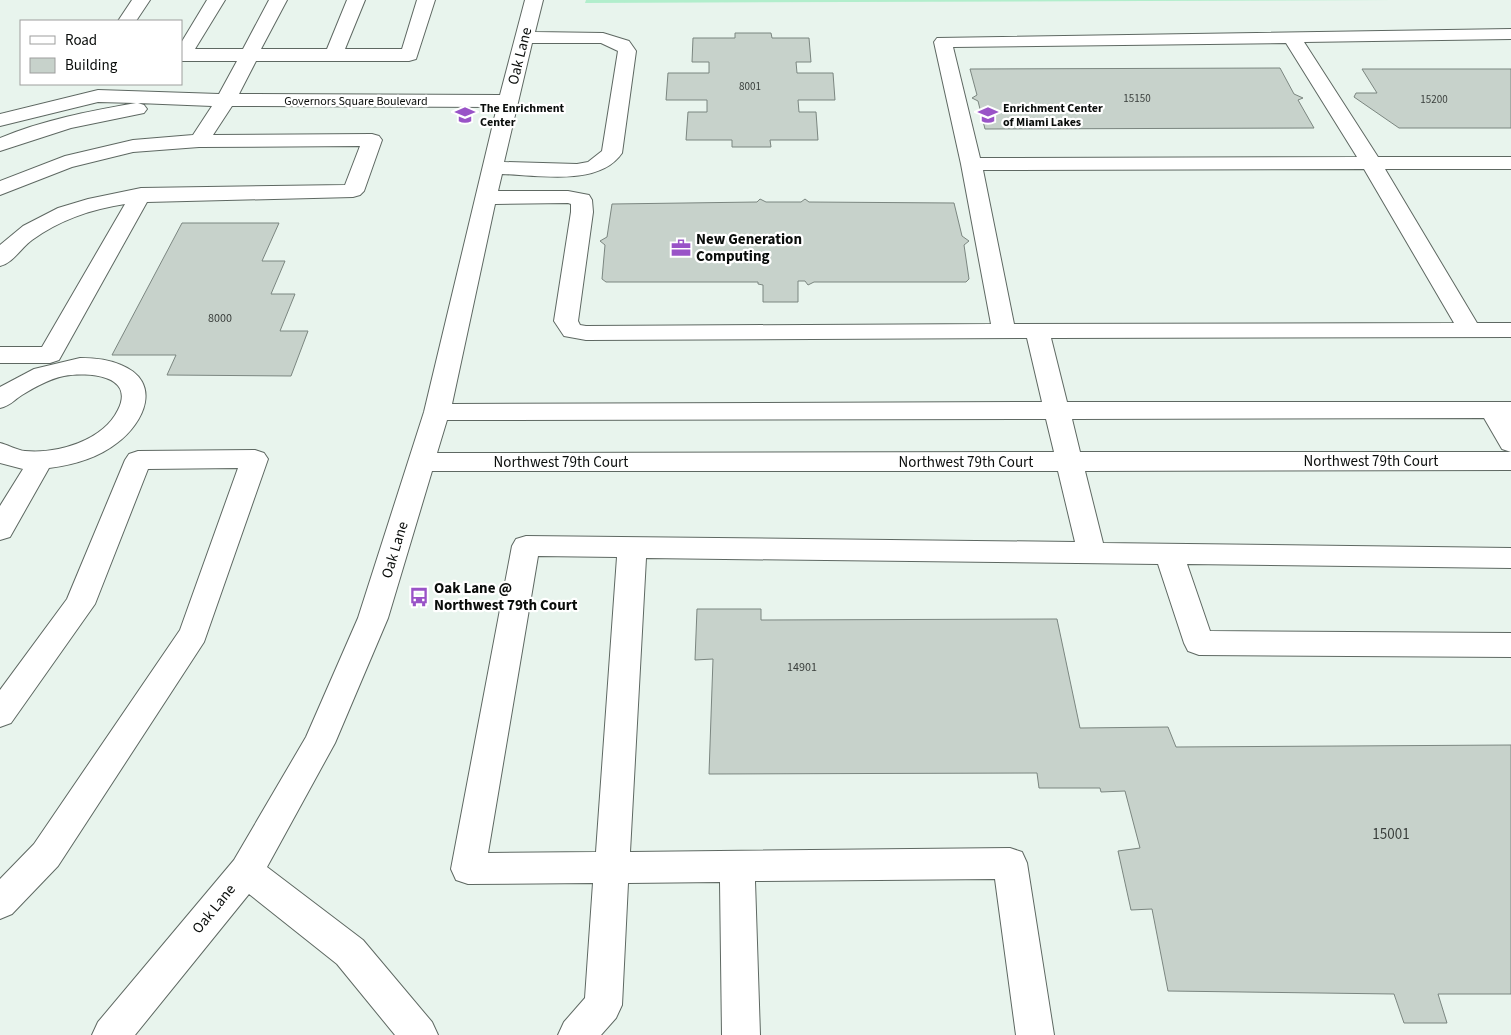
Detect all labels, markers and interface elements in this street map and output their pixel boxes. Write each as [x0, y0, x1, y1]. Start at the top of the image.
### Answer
legend [20, 20, 182, 85]
street label: Oak Lane [503, 25, 537, 87]
text: Road [65, 30, 97, 51]
text: Building [65, 55, 118, 76]
house number: 8001 [739, 79, 761, 94]
house number: 15150 [1123, 91, 1151, 106]
house number: 15200 [1420, 92, 1448, 107]
street label: Governors Square Boulevard [284, 93, 428, 110]
place label: The Enrichment Center [480, 100, 565, 131]
place label: Enrichment Center of Miami Lakes [1003, 100, 1103, 131]
school or university icon: The Enrichment Center [454, 104, 476, 126]
school or university icon: Enrichment Center of Miami Lakes [977, 104, 999, 126]
place label: New Generation Computing [696, 229, 802, 267]
office icon: New Generation Computing [670, 237, 692, 259]
house number: 8000 [208, 310, 232, 327]
street label: Northwest 79th Court [1304, 451, 1438, 472]
street label: Northwest 79th Court [494, 452, 628, 473]
street label: Northwest 79th Court [899, 452, 1033, 473]
street label: Oak Lane [376, 519, 414, 581]
place label: Oak Lane @ Northwest 79th Court [434, 578, 578, 616]
bus stop icon: Oak Lane @ Northwest 79th Court [408, 586, 430, 608]
house number: 14901 [787, 659, 817, 676]
house number: 15001 [1372, 824, 1410, 845]
street label: Oak Lane [187, 880, 241, 938]

